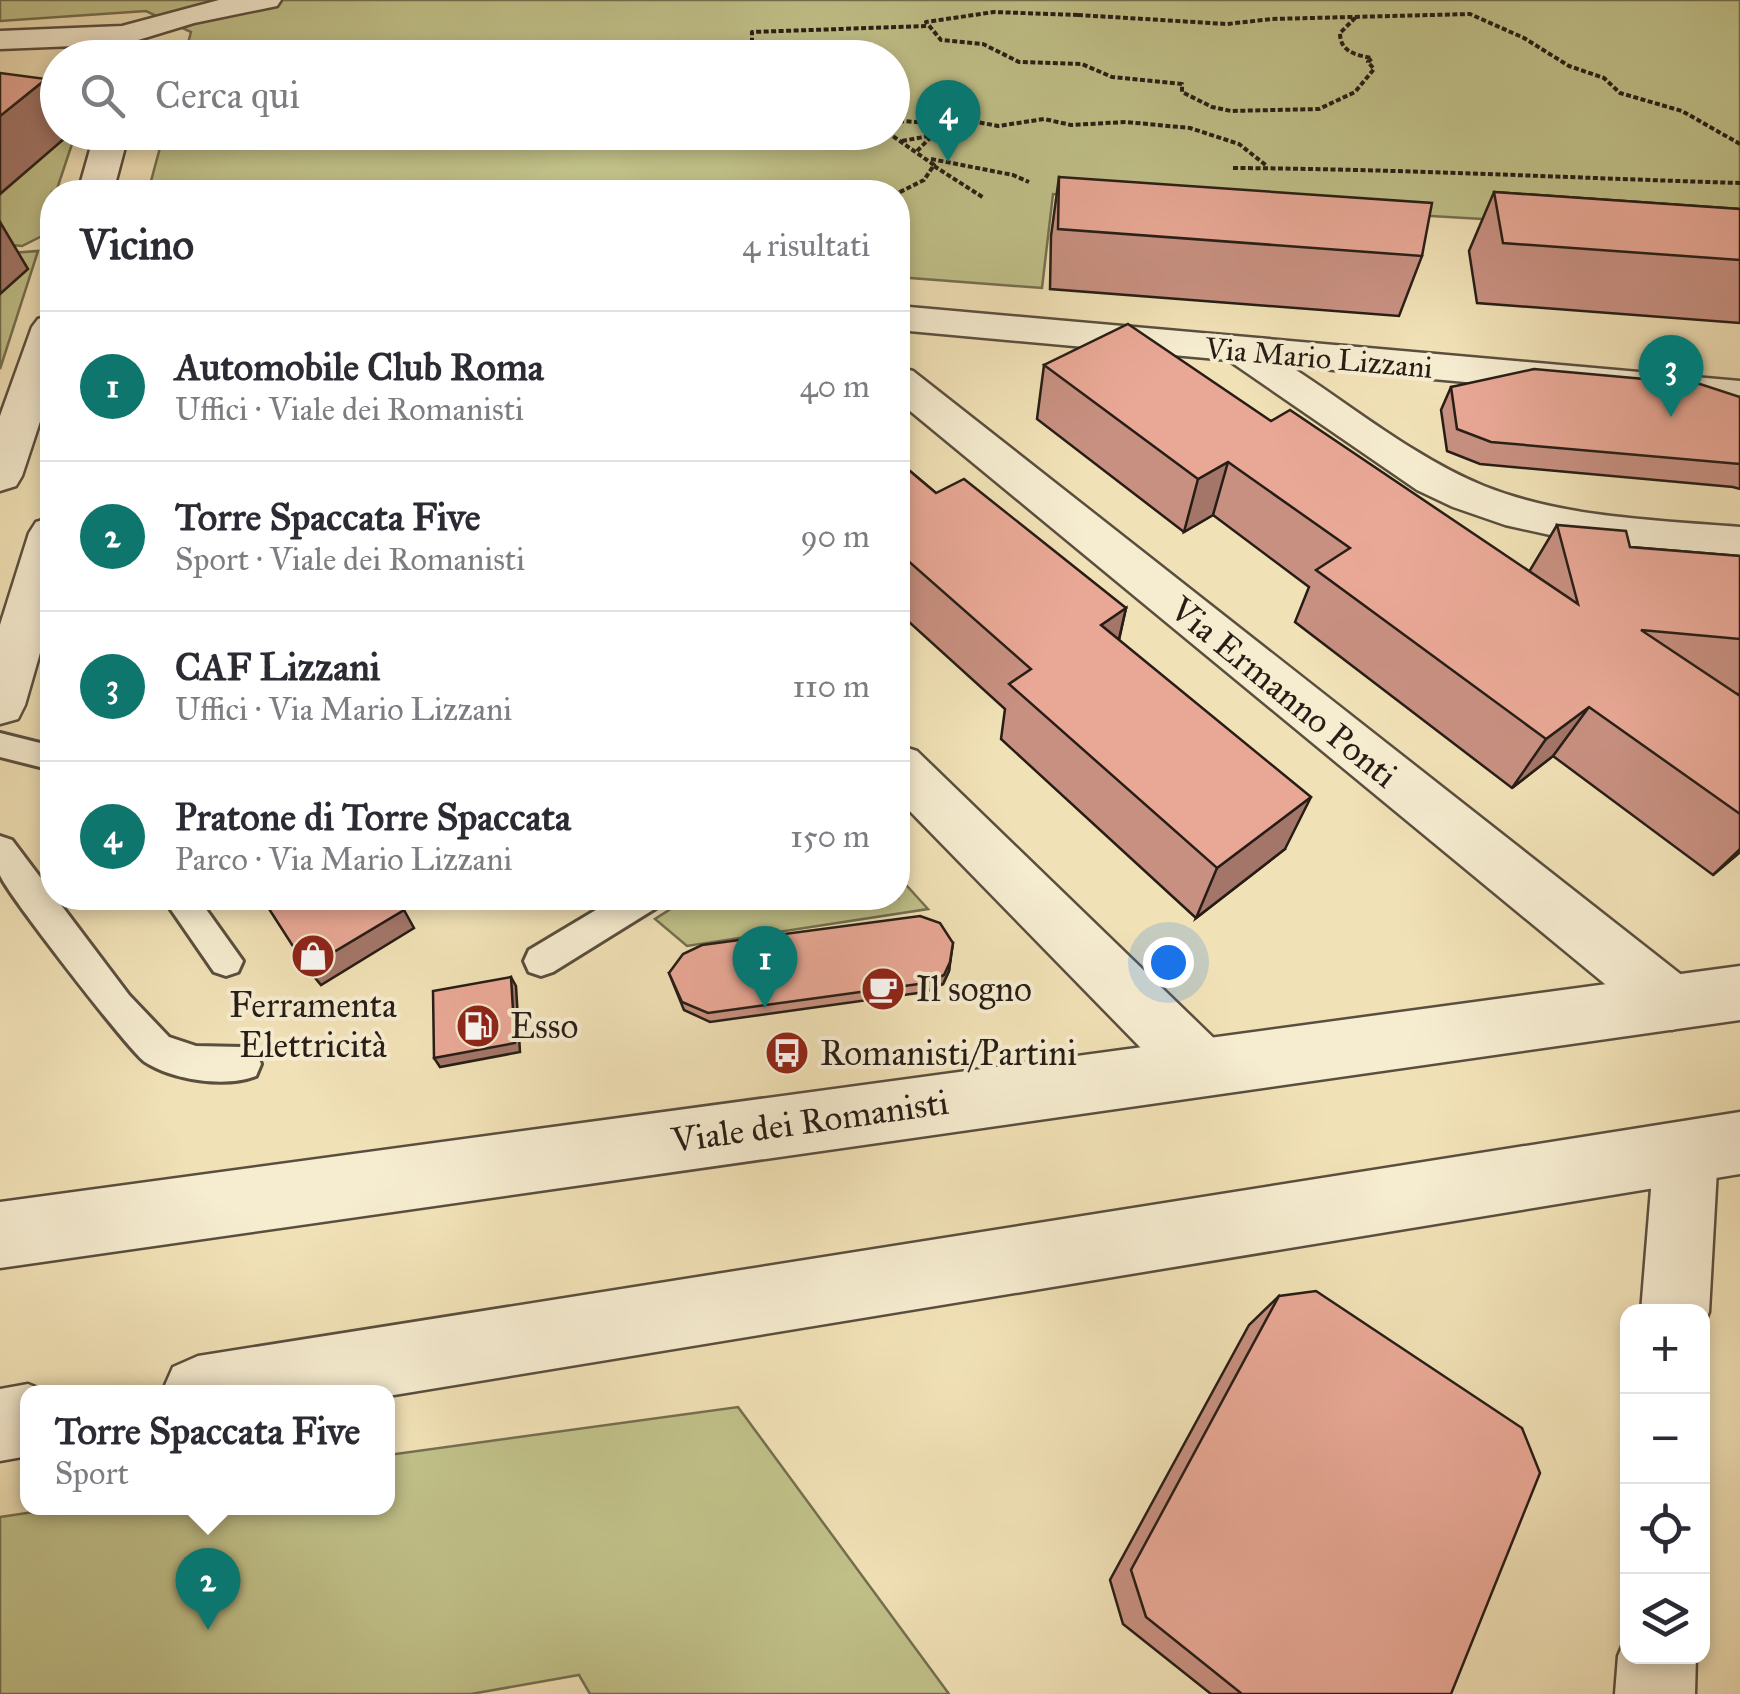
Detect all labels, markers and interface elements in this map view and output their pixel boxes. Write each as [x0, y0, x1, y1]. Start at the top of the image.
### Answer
search box [40, 40, 910, 150]
icon: search [75, 68, 130, 123]
text: Cerca qui [155, 72, 300, 118]
pin: 4 [916, 80, 980, 162]
text: Vicino [80, 219, 194, 271]
text: 4 risultati [742, 226, 870, 265]
street label: Via Mario Lizzani [1203, 330, 1434, 386]
pin: 3 [1638, 334, 1704, 417]
text: Automobile Club Roma [175, 344, 544, 390]
text: 1 [106, 367, 119, 406]
text: 40 m [800, 367, 870, 406]
text: Uffici · Viale dei Romanisti [175, 390, 524, 429]
text: Torre Spaccata Five [175, 494, 481, 540]
text: 2 [105, 517, 120, 556]
text: 90 m [800, 517, 870, 556]
text: Sport · Viale dei Romanisti [175, 540, 525, 579]
street label: Via Ermanno Ponti [1161, 587, 1406, 797]
text: CAF Lizzani [175, 644, 380, 690]
text: 3 [106, 667, 119, 706]
text: 110 m [792, 667, 870, 706]
text: Uffici · Via Mario Lizzani [175, 690, 512, 729]
text: Pratone di Torre Spaccata [175, 794, 571, 840]
text: 4 [104, 817, 121, 856]
text: 150 m [790, 817, 870, 856]
text: Parco · Via Mario Lizzani [175, 840, 512, 879]
pin: 1 [732, 926, 798, 1008]
shop icon: Ferramenta Elettricità [290, 933, 336, 979]
your location [1143, 937, 1194, 988]
cafe icon: Il sogno [860, 966, 906, 1012]
place label: Il sogno [916, 968, 1032, 1011]
place label: Ferramenta Elettricità [229, 984, 397, 1067]
fuel station icon: Esso [455, 1003, 501, 1049]
place label: Esso [510, 1005, 579, 1048]
bus stop icon: Romanisti/Partini [764, 1030, 810, 1076]
place label: Romanisti/Partini [820, 1032, 1077, 1075]
street label: Viale dei Romanisti [668, 1081, 952, 1162]
map controls [1620, 1304, 1710, 1664]
button: + [1620, 1304, 1710, 1394]
popup [20, 1385, 395, 1515]
button: − [1620, 1394, 1710, 1484]
text: Torre Spaccata Five [55, 1408, 360, 1454]
text: Sport [55, 1454, 129, 1493]
button: locate [1620, 1484, 1710, 1574]
pin: 2 [176, 1548, 240, 1630]
button: layers [1620, 1574, 1710, 1664]

